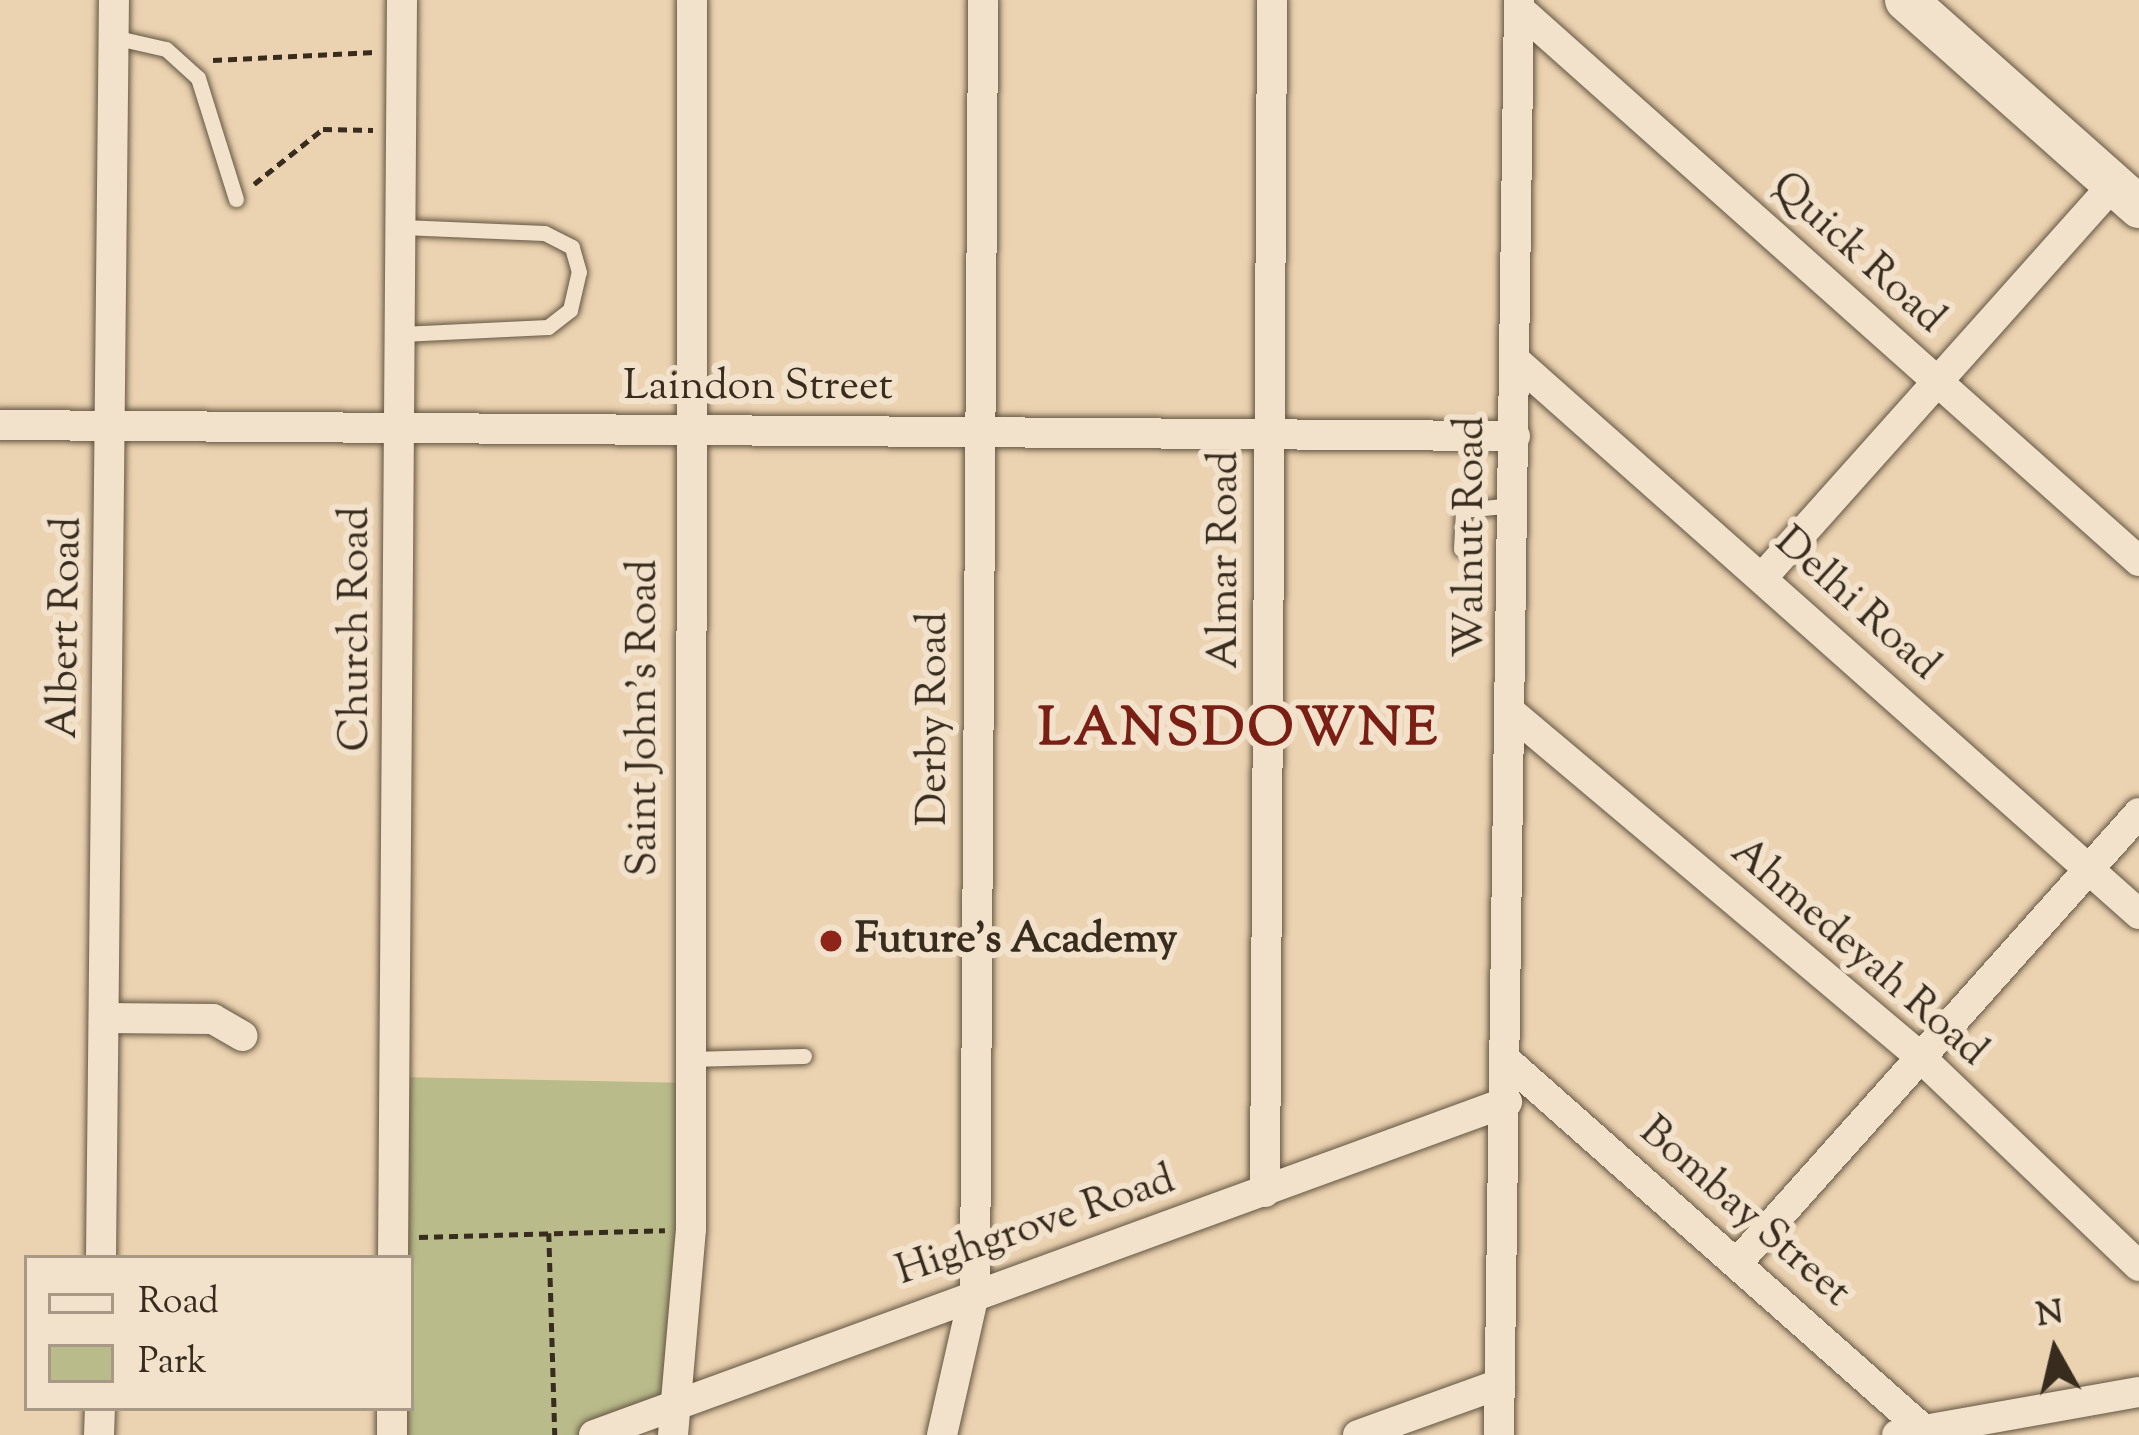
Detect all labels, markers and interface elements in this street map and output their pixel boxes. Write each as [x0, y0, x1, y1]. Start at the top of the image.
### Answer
street label: Quick Road [1760, 163, 1954, 345]
street label: Laindon Street [623, 363, 893, 413]
street label: Walnut Road [1447, 416, 1497, 658]
street label: Almar Road [1201, 451, 1251, 669]
street label: Church Road [332, 507, 382, 751]
street label: Albert Road [40, 517, 94, 739]
street label: Delhi Road [1763, 518, 1949, 692]
street label: Saint John's Road [620, 560, 670, 876]
street label: Derby Road [910, 612, 960, 826]
district label: LANSDOWNE [1038, 699, 1440, 763]
street label: Ahmedeyah Road [1720, 828, 1996, 1078]
place label: Future's Academy [855, 916, 1177, 966]
marker: Future's Academy [818, 928, 844, 954]
street label: Bombay Street [1628, 1107, 1860, 1319]
street label: Highgrove Road [890, 1156, 1182, 1298]
legend [24, 1255, 414, 1411]
text: Road [138, 1277, 219, 1329]
text: N [2034, 1290, 2066, 1341]
north arrow [1995, 1291, 2115, 1411]
text: Park [138, 1337, 207, 1389]

